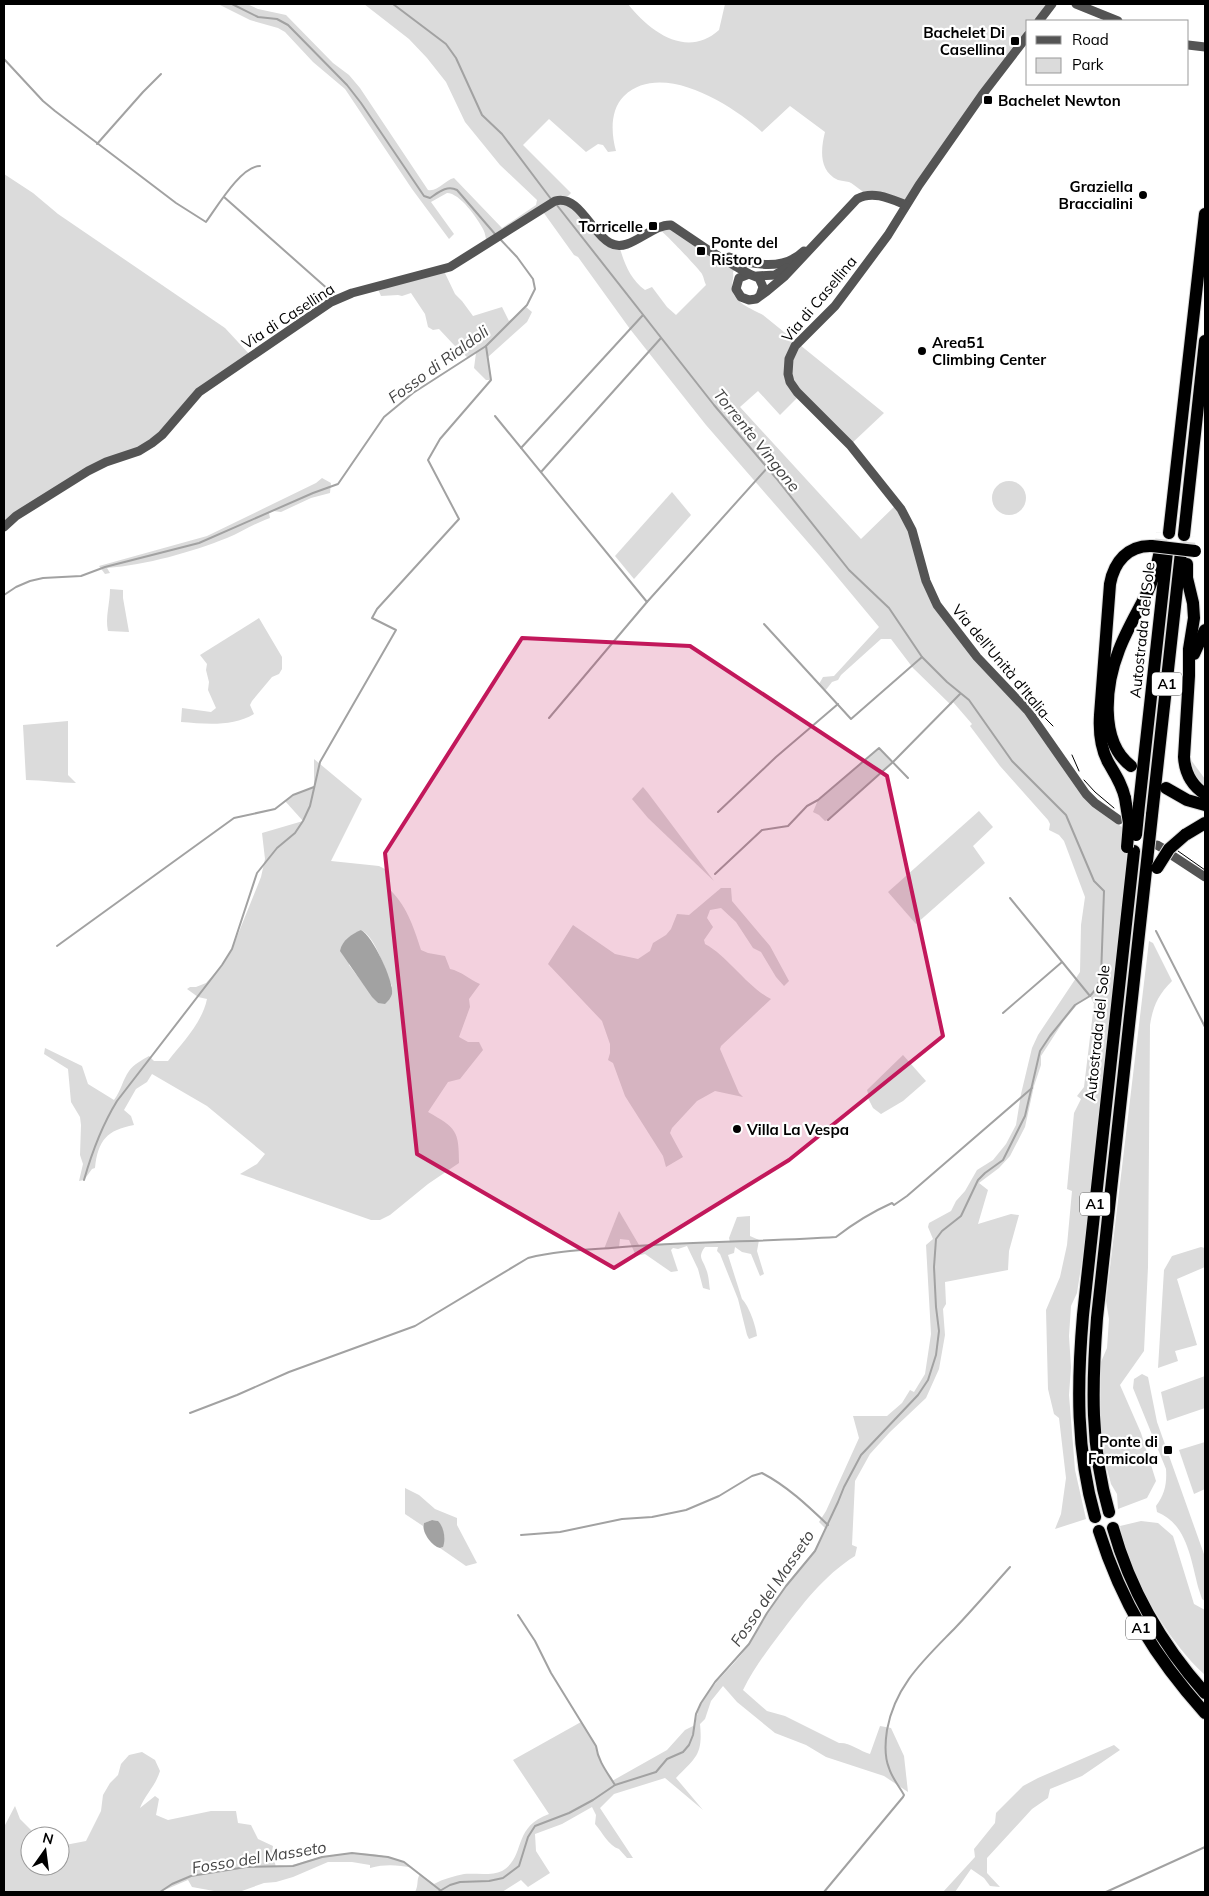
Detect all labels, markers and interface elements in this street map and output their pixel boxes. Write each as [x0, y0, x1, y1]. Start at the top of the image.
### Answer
legend [1026, 20, 1189, 85]
place label: Bachelet Di Casellina [923, 23, 1005, 59]
text: Road [1072, 30, 1109, 49]
marker: Bachelet Di Casellina [1009, 35, 1021, 47]
text: Park [1072, 55, 1104, 74]
place label: Bachelet Newton [998, 91, 1121, 110]
marker: Bachelet Newton [982, 94, 994, 106]
place label: Graziella Braccialini [1059, 177, 1133, 213]
marker: Graziella Braccialini [1137, 189, 1149, 201]
place label: Torricelle [579, 217, 643, 236]
marker: Torricelle [647, 220, 659, 232]
place label: Ponte del Ristoro [711, 233, 778, 269]
marker: Ponte del Ristoro [695, 245, 707, 257]
street label: Via di Casellina [777, 252, 861, 346]
street label: Via di Casellina [238, 279, 338, 353]
water label: Fosso di Rialdoli [384, 321, 492, 407]
place label: Area51 Climbing Center [932, 333, 1046, 369]
marker: Area51 Climbing Center [916, 345, 928, 357]
water label: Torrente Vingone [709, 384, 805, 496]
street label: Autostrada del Sole [1125, 561, 1159, 699]
street label: Via dell'Unità d'Italia [948, 600, 1054, 722]
road number: A1 [1152, 672, 1182, 696]
street label: Autostrada del Sole [1080, 964, 1114, 1102]
place label: Villa La Vespa [746, 1120, 849, 1139]
marker: Villa La Vespa [731, 1123, 743, 1135]
road number: A1 [1080, 1192, 1110, 1216]
place label: Ponte di Formicola [1088, 1432, 1158, 1468]
marker: Ponte di Formicola [1162, 1444, 1174, 1456]
water label: Fosso del Masseto [726, 1526, 818, 1650]
road number: A1 [1126, 1616, 1156, 1640]
north arrow [20, 1826, 70, 1876]
text: N [41, 1828, 55, 1848]
water label: Fosso del Masseto [190, 1836, 328, 1878]

